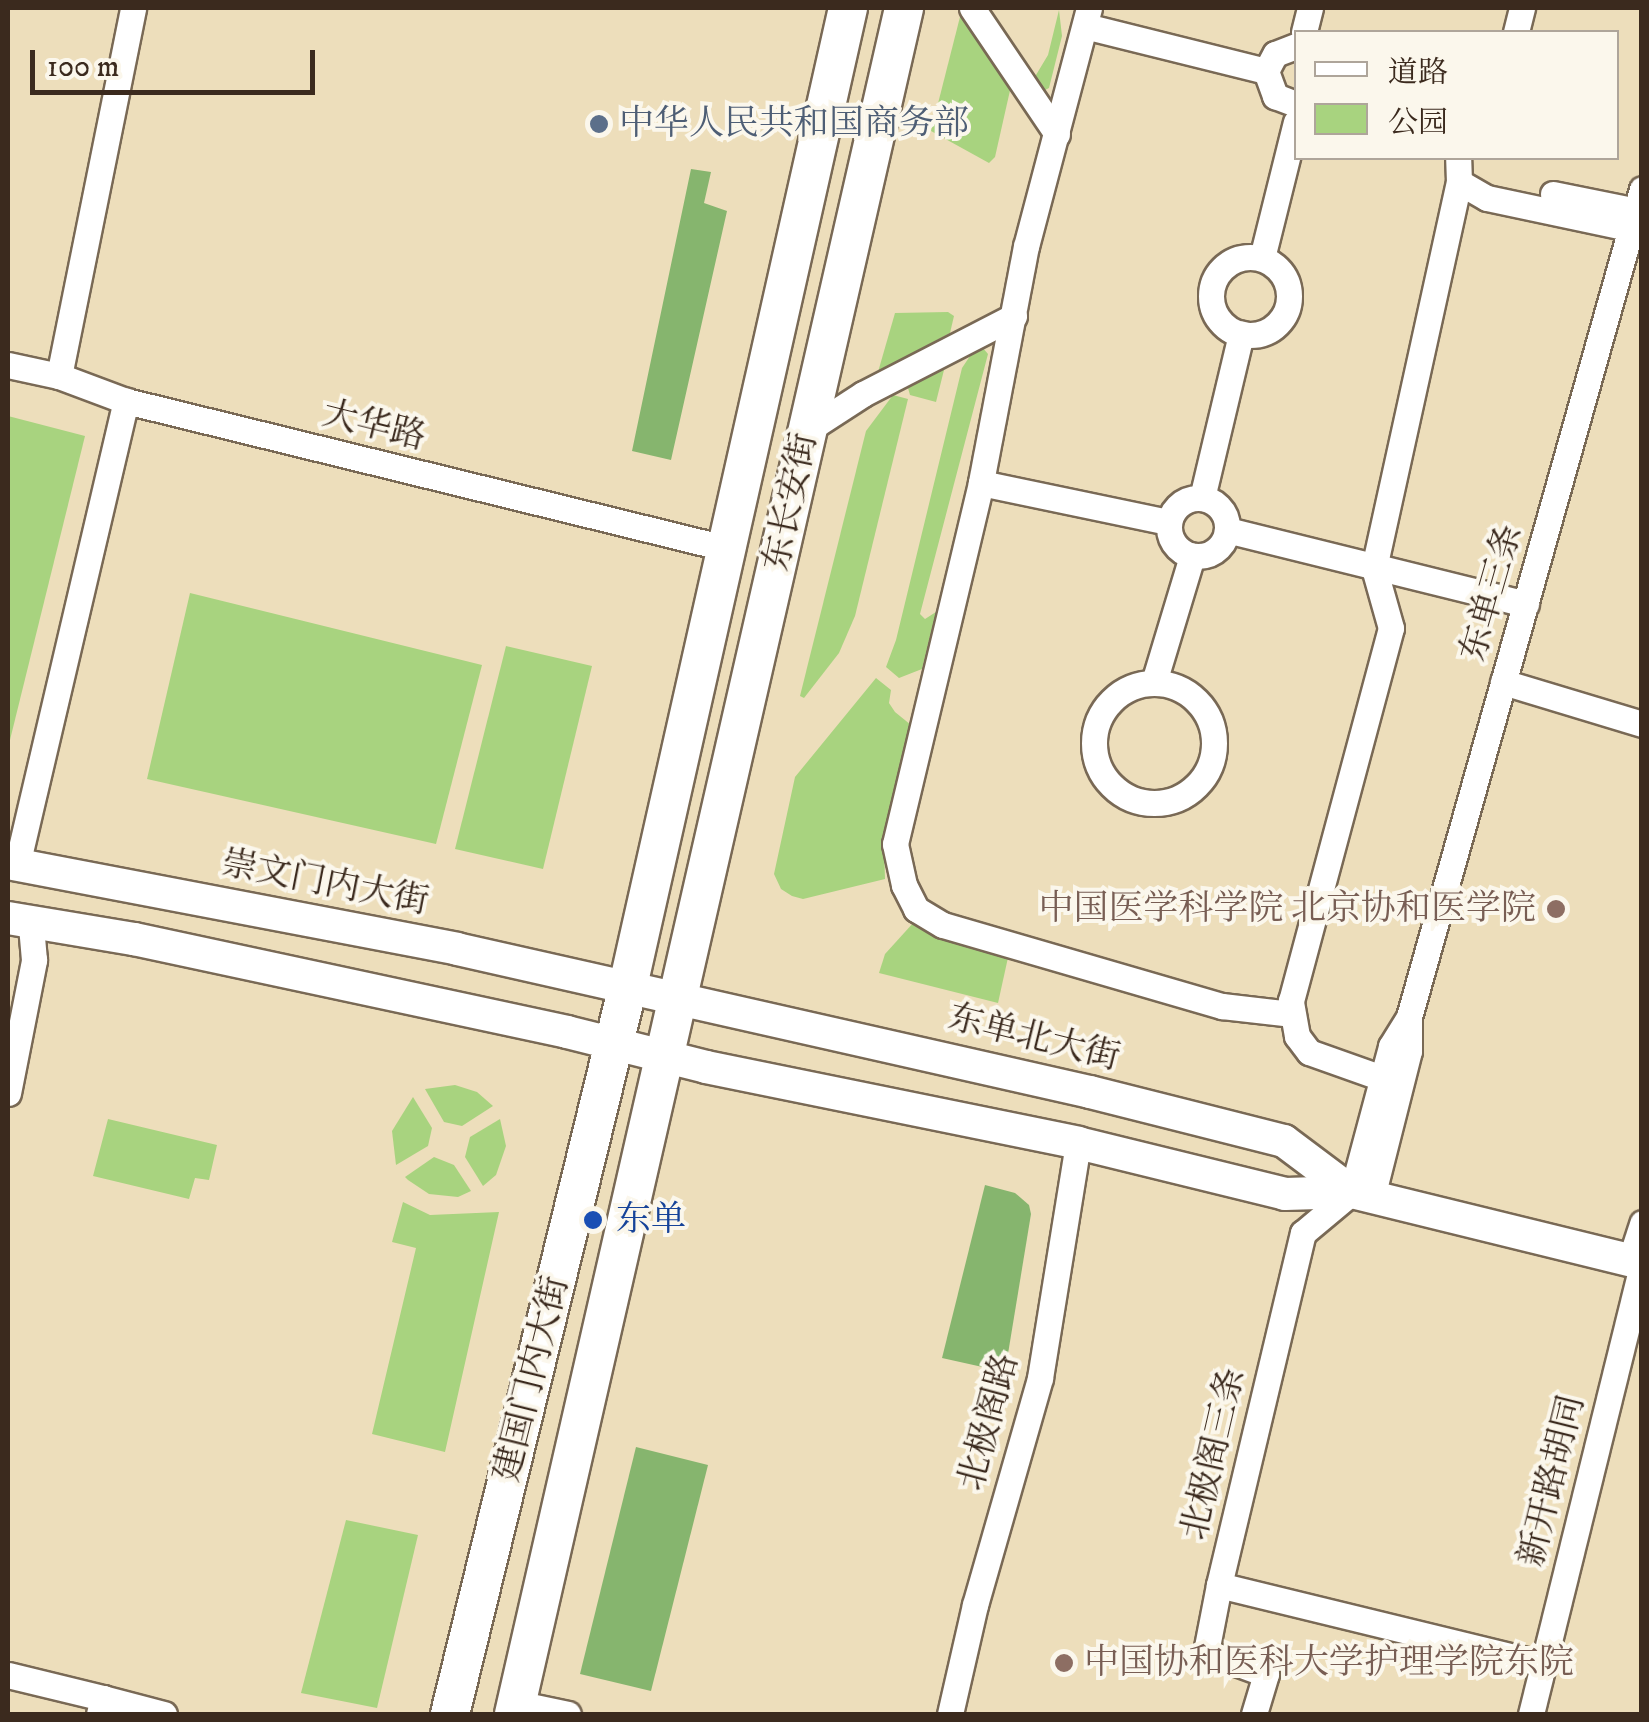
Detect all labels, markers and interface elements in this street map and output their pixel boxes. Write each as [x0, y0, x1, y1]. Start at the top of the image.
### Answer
scale bar [35, 30, 320, 92]
legend [1294, 30, 1619, 160]
text: 100 m [47, 49, 119, 86]
text: 道路 [1388, 55, 1448, 92]
place label: 中华人民共和国商务部 [619, 103, 969, 145]
text: 公园 [1388, 105, 1448, 142]
marker: 中华人民共和国商务部 [588, 113, 610, 135]
street label: 大华路 [318, 393, 430, 459]
street label: 东长安街 [756, 429, 826, 575]
street label: 东单三条 [1453, 520, 1531, 666]
street label: 崇文门内大街 [218, 842, 432, 924]
place label: 中国医学科学院 北京协和医学院 [1038, 888, 1536, 930]
marker: 中国医学科学院 北京协和医学院 [1545, 898, 1567, 920]
street label: 东单北大街 [944, 996, 1124, 1080]
place label: 东单 [616, 1199, 686, 1241]
marker: 东单 [580, 1207, 606, 1233]
street label: 建国门内大街 [486, 1272, 578, 1486]
street label: 北极阁路 [951, 1349, 1027, 1495]
street label: 北极阁三条 [1174, 1364, 1254, 1544]
street label: 新开路胡同 [1510, 1391, 1594, 1571]
place label: 中国协和医科大学护理学院东院 [1084, 1642, 1574, 1684]
marker: 中国协和医科大学护理学院东院 [1053, 1652, 1075, 1674]

